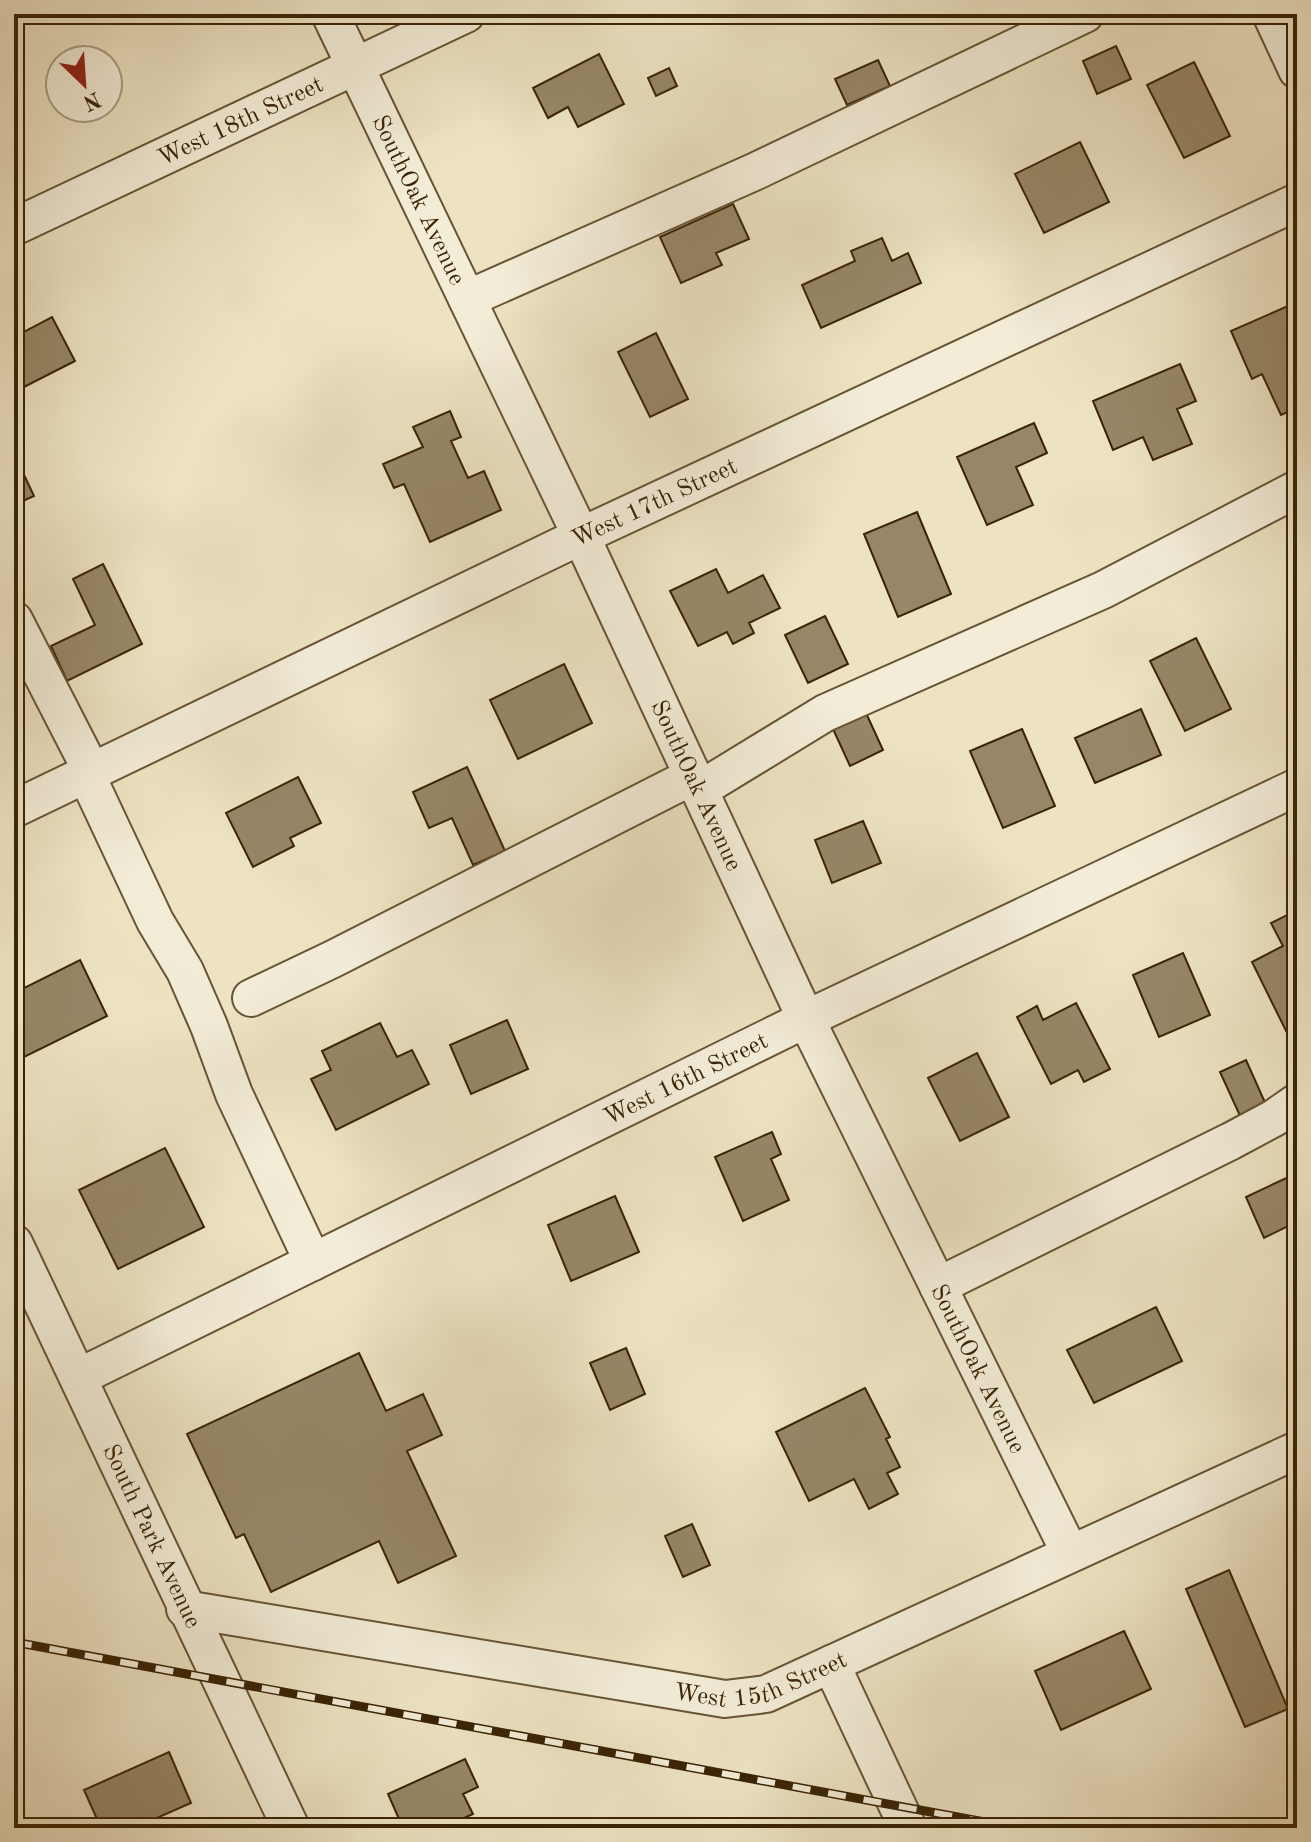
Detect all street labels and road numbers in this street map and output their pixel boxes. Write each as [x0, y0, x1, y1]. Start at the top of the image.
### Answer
street label: West 18th Street [155, 73, 327, 171]
street label: SouthOak Avenue [367, 112, 468, 289]
street label: West 17th Street [569, 455, 741, 553]
street label: SouthOak Avenue [645, 697, 745, 875]
street label: West 16th Street [600, 1030, 772, 1131]
street label: SouthOak Avenue [925, 1281, 1029, 1458]
street label: South Park Avenue [97, 1441, 205, 1632]
street label: West 15th Street [672, 1649, 851, 1713]

